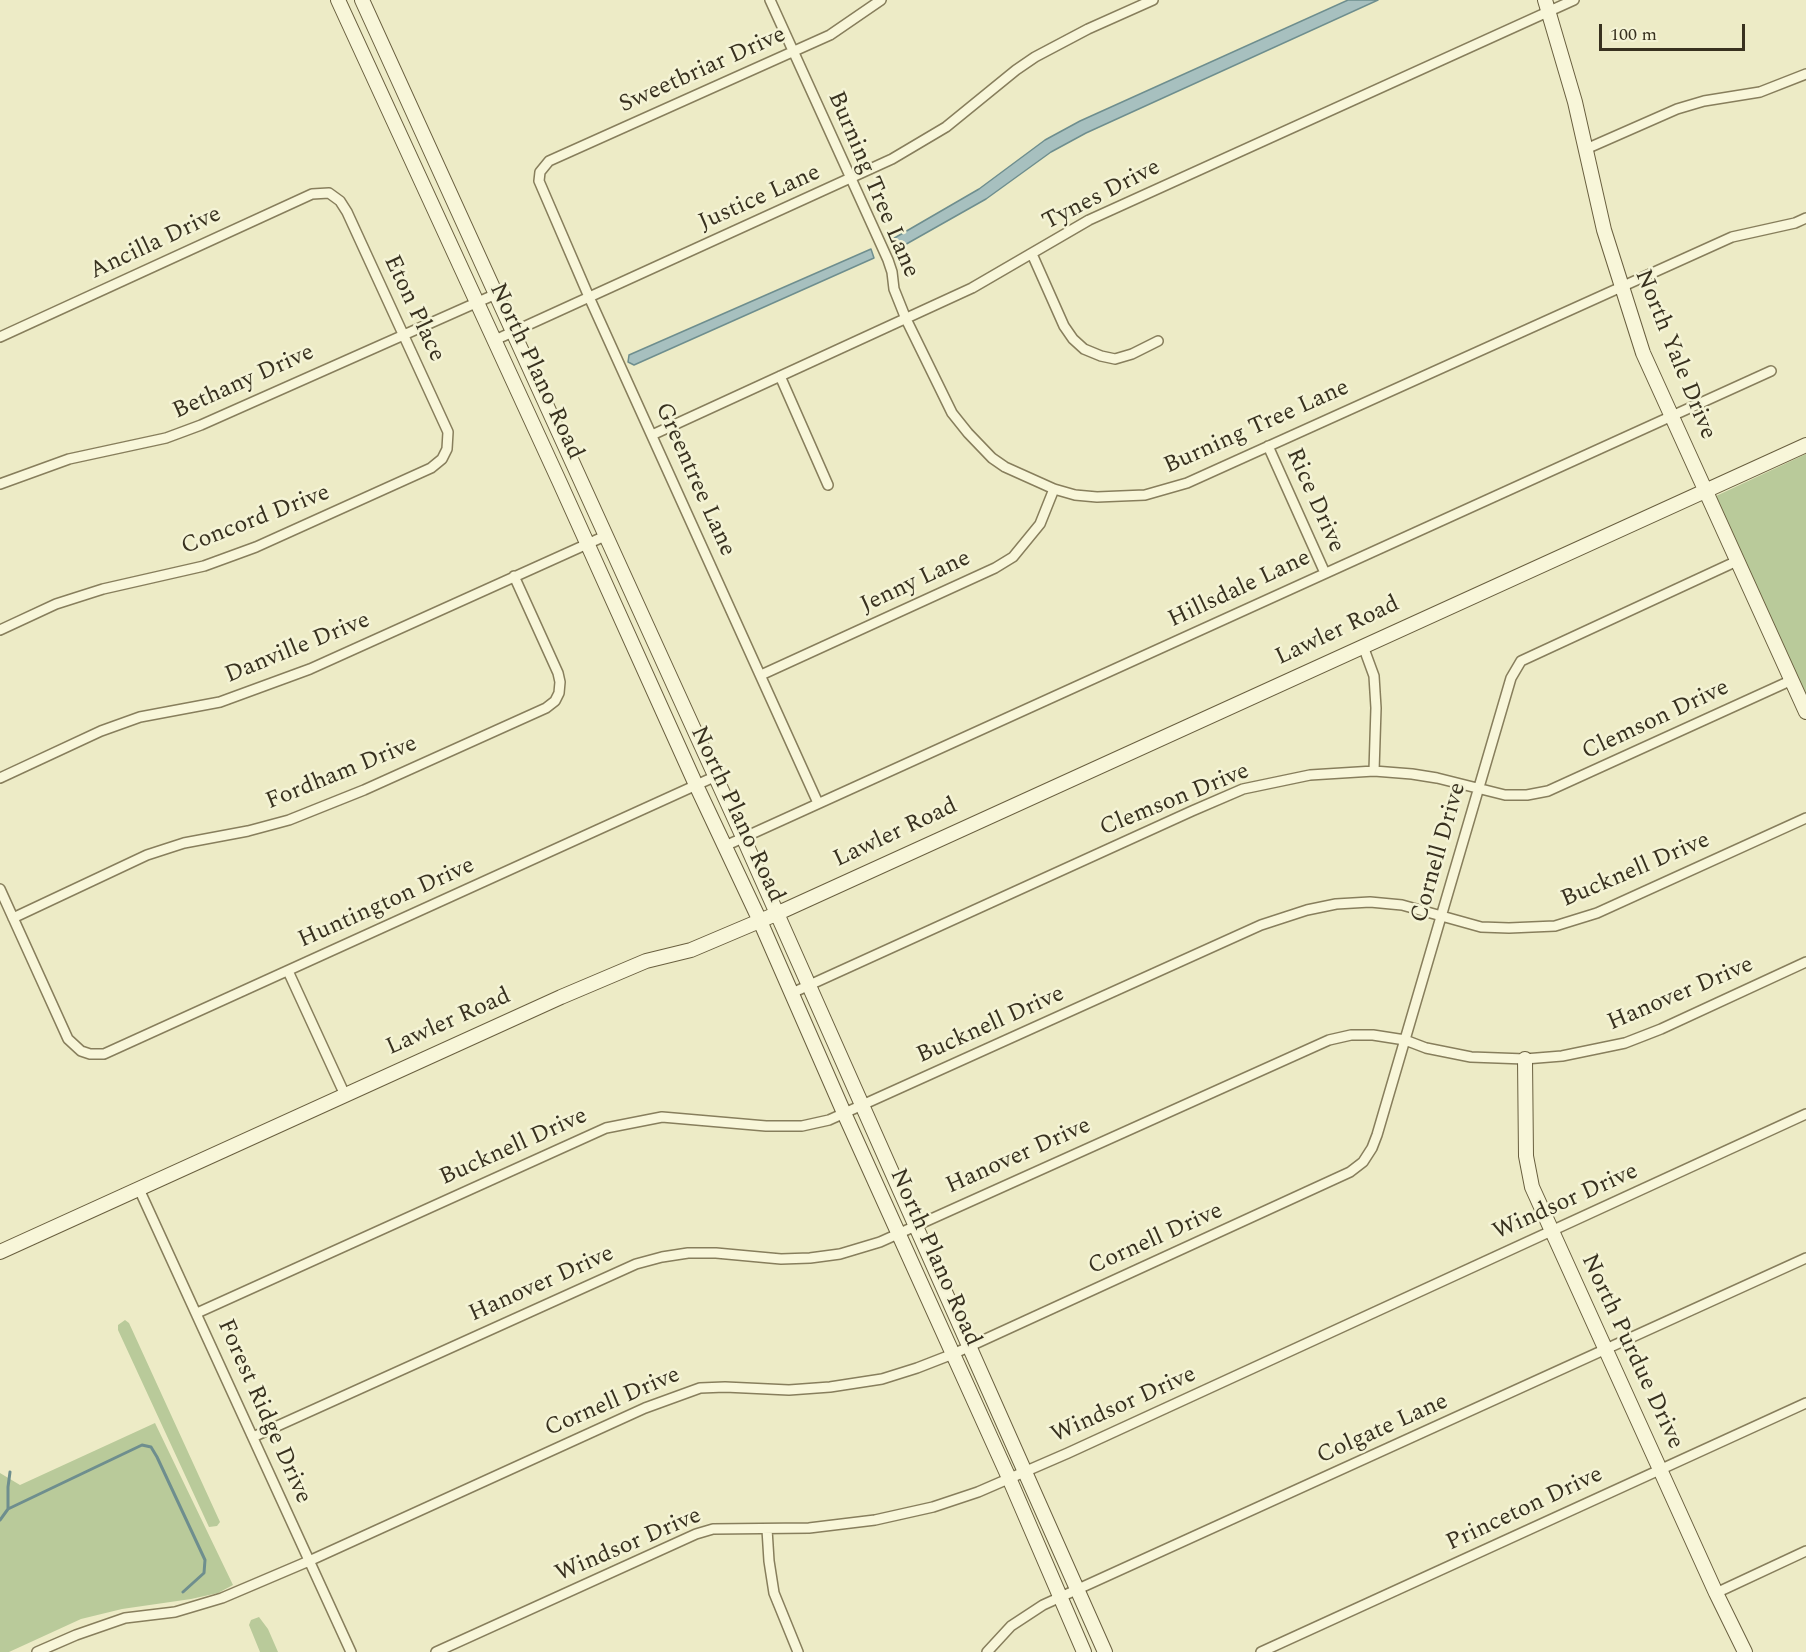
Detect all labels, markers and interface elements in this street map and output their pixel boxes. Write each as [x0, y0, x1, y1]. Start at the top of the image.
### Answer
scale bar [1602, 12, 1748, 50]
street label: Sweetbriar Drive [615, 21, 791, 121]
text: 100 m [1610, 21, 1657, 48]
street label: Burning Tree Lane [820, 87, 924, 283]
street label: Tynes Drive [1038, 154, 1166, 238]
street label: Justice Lane [695, 159, 825, 239]
street label: Ancilla Drive [86, 201, 226, 287]
street label: Eton Place [376, 251, 450, 367]
street label: North Yale Drive [1627, 266, 1721, 444]
street label: North Plano Road [482, 279, 588, 465]
street label: Bethany Drive [169, 339, 319, 427]
street label: Burning Tree Lane [1160, 374, 1354, 482]
street label: Greentree Lane [647, 399, 741, 561]
street label: Rice Drive [1278, 444, 1350, 558]
street label: Concord Drive [178, 480, 334, 562]
street label: Hillsdale Lane [1164, 544, 1316, 636]
street label: Jenny Lane [856, 545, 976, 621]
street label: Lawler Road [1272, 591, 1404, 673]
street label: Danville Drive [221, 607, 375, 691]
street label: Clemson Drive [1578, 674, 1734, 768]
street label: North Plano Road [683, 722, 789, 908]
street label: Fordham Drive [262, 731, 422, 817]
street label: Clemson Drive [1096, 758, 1254, 844]
street label: Cornell Drive [1406, 780, 1474, 926]
street label: Lawler Road [830, 793, 962, 875]
street label: Bucknell Drive [1557, 827, 1715, 915]
street label: Huntington Drive [294, 852, 480, 956]
street label: Hanover Drive [1604, 951, 1758, 1039]
street label: Bucknell Drive [913, 981, 1069, 1071]
street label: Lawler Road [382, 983, 516, 1063]
street label: Bucknell Drive [436, 1103, 592, 1193]
street label: Hanover Drive [942, 1112, 1096, 1202]
street label: Windsor Drive [1489, 1158, 1643, 1248]
street label: North Plano Road [882, 1165, 986, 1351]
street label: Cornell Drive [1084, 1197, 1228, 1283]
street label: Hanover Drive [465, 1240, 619, 1330]
street label: North Purdue Drive [1573, 1250, 1689, 1454]
street label: Forest Ridge Drive [209, 1315, 317, 1509]
street label: Windsor Drive [1047, 1361, 1201, 1451]
street label: Cornell Drive [541, 1362, 685, 1444]
street label: Colgate Lane [1313, 1388, 1453, 1472]
street label: Princeton Drive [1442, 1461, 1608, 1559]
street label: Windsor Drive [552, 1502, 706, 1590]

